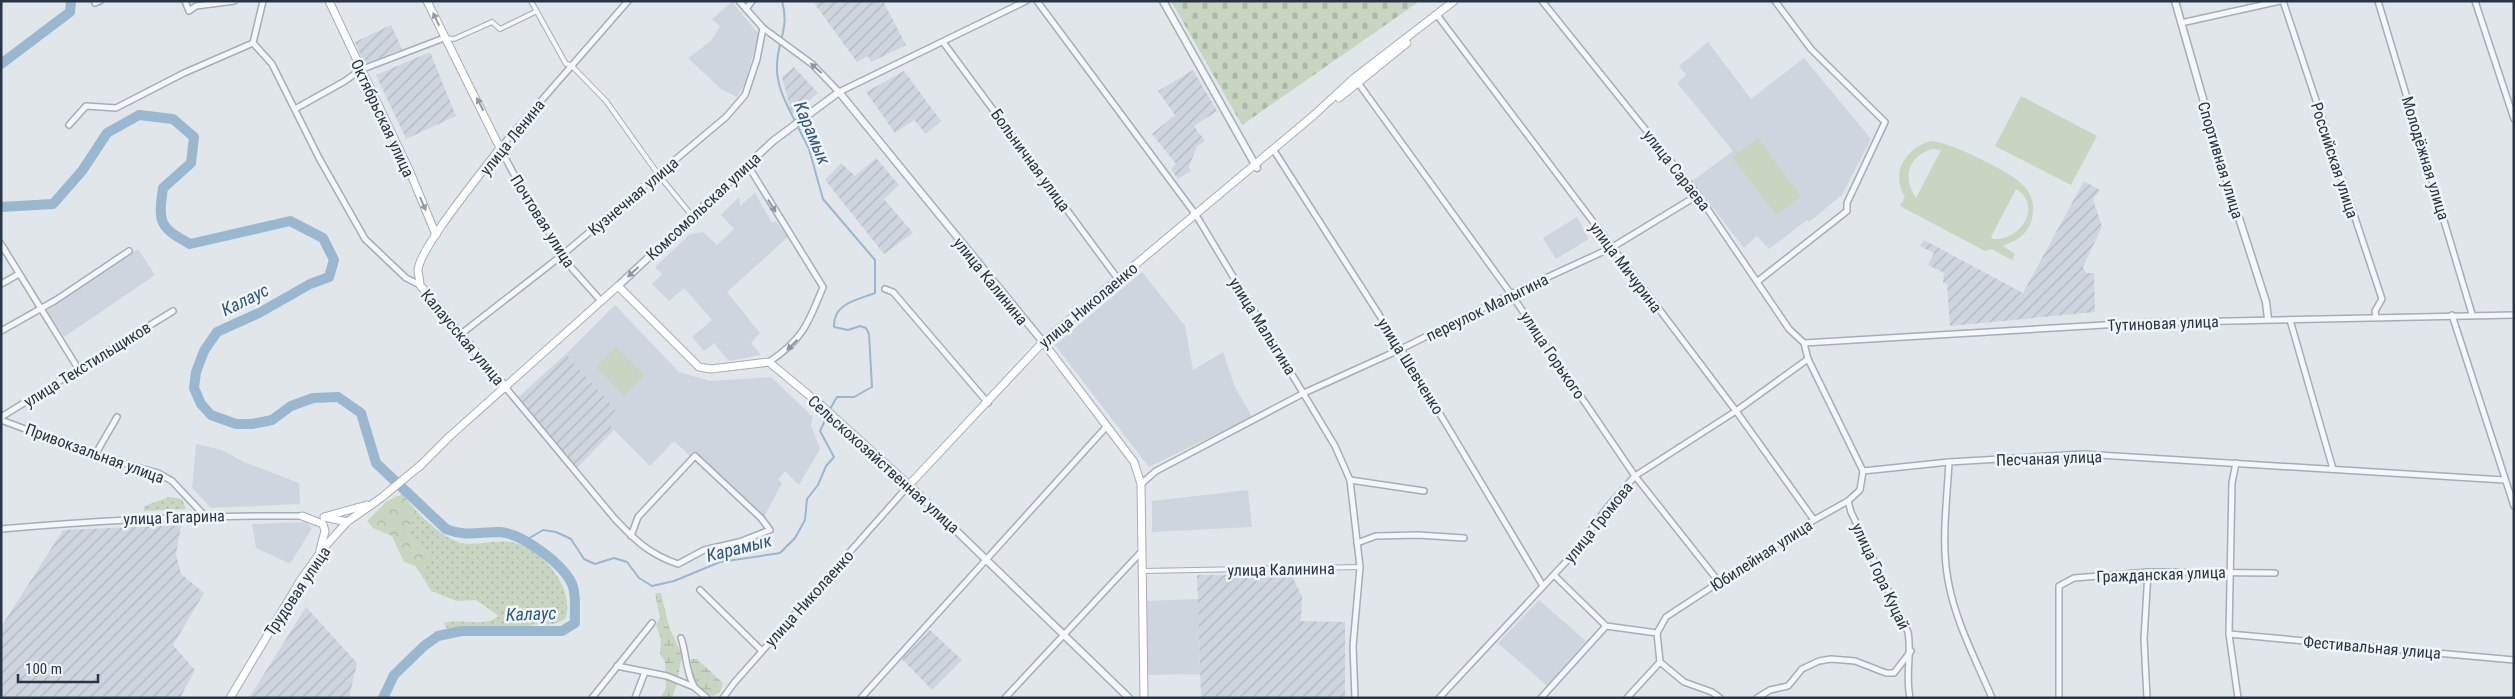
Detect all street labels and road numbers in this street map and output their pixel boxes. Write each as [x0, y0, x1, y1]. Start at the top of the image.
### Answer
street label: Октябрьская улица [347, 56, 418, 180]
street label: Молодёжная улица [2398, 94, 2453, 222]
street label: улица Ленина [476, 96, 549, 179]
street label: Спортивная улица [2194, 99, 2247, 221]
street label: Российская улица [2307, 100, 2362, 220]
street label: Больничная улица [987, 105, 1074, 215]
street label: улица Сараева [1639, 126, 1714, 215]
street label: Комсомольская улица [642, 148, 764, 264]
street label: Кузнечная улица [584, 153, 682, 240]
street label: Почтовая улица [506, 171, 579, 271]
street label: улица Мичурина [1585, 218, 1666, 316]
street label: улица Калинина [949, 234, 1032, 329]
street label: улица Николаенко [1035, 259, 1142, 352]
street label: переулок Малыгина [1423, 270, 1551, 345]
street label: улица Малыгина [1225, 274, 1300, 378]
street label: Калаусская улица [417, 286, 508, 389]
street label: улица Горького [1516, 308, 1589, 403]
street label: Тутиновая улица [2107, 312, 2219, 335]
street label: улица Шевченко [1373, 315, 1448, 418]
street label: улица Текстильщиков [20, 318, 154, 411]
street label: Сельскохозяйственная улица [804, 391, 963, 537]
street label: Привокзальная улица [23, 420, 167, 487]
street label: Песчаная улица [1996, 447, 2102, 470]
street label: улица Громова [1560, 478, 1637, 567]
street label: улица Гагарина [123, 506, 225, 529]
street label: Юбилейная улица [1707, 515, 1816, 595]
street label: улица Гора Куцай [1848, 520, 1914, 633]
street label: Трудовая улица [260, 543, 334, 640]
street label: улица Николаенко [761, 546, 858, 650]
street label: улица Калинина [1227, 559, 1335, 580]
street label: Гражданская улица [2096, 563, 2226, 586]
street label: Фестивальная улица [2302, 632, 2442, 663]

